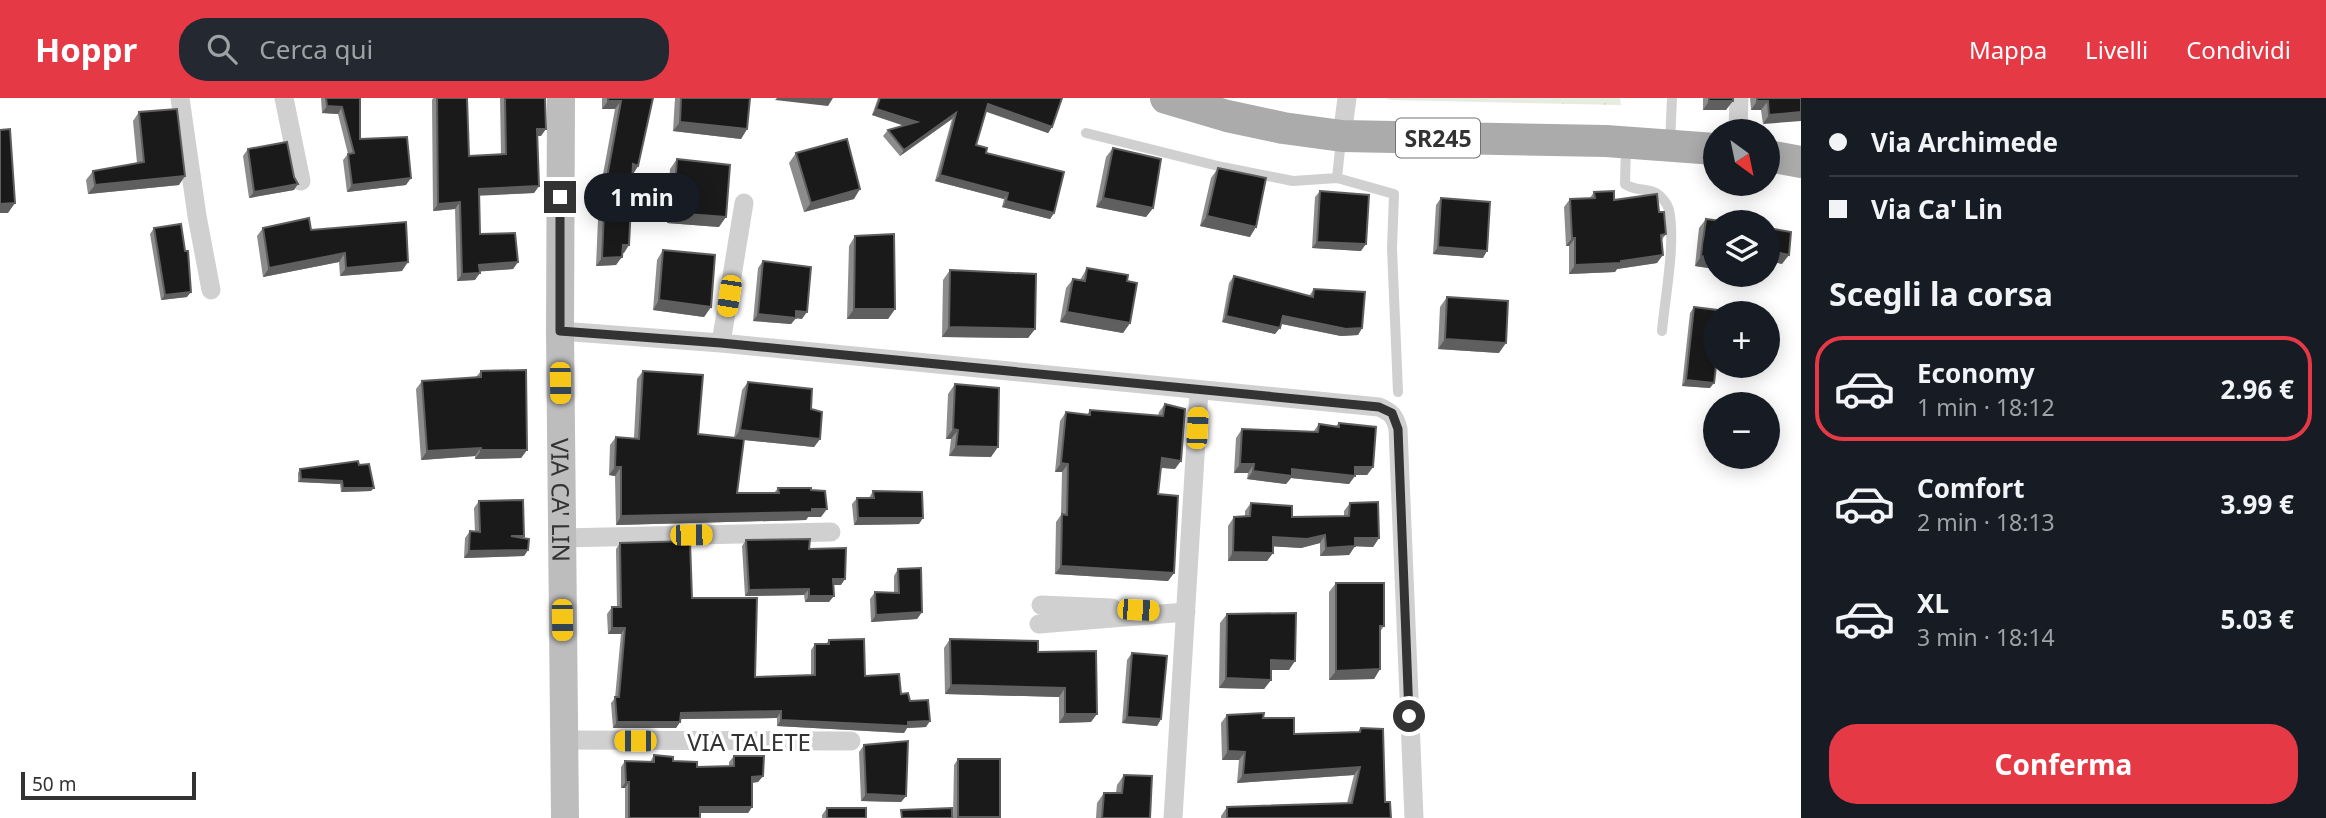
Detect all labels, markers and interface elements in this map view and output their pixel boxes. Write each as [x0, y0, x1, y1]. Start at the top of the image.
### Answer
search box [179, 18, 669, 81]
text: Hoppr [35, 27, 137, 72]
icon: search [203, 30, 241, 68]
text: Cerca qui [259, 31, 373, 67]
text: Mappa [1969, 33, 2047, 66]
text: Livelli [2085, 33, 2148, 66]
text: Condividi [2186, 33, 2291, 66]
road number: SR245 [1396, 118, 1480, 158]
north arrow [1703, 119, 1780, 196]
map controls [1703, 119, 1780, 469]
text: Via Archimede [1871, 124, 2058, 160]
callout: 1 min [584, 172, 700, 222]
route end [544, 181, 576, 213]
text: 1 min [610, 181, 674, 213]
text: Via Ca' Lin [1871, 191, 2003, 227]
button: layers [1703, 210, 1780, 287]
text: Scegli la corsa [1829, 272, 2053, 315]
car [716, 274, 743, 318]
button: + [1703, 301, 1780, 378]
text: Economy [1917, 355, 2035, 391]
icon: car [1833, 357, 1896, 420]
car [550, 362, 571, 404]
text: 2.96 € [2220, 371, 2294, 407]
text: 1 min · 18:12 [1917, 391, 2055, 423]
button: − [1703, 392, 1780, 469]
car [1186, 406, 1209, 450]
street label: VIA CA' LIN [545, 438, 579, 562]
text: Comfort [1917, 470, 2025, 506]
icon: car [1833, 472, 1896, 535]
text: 3.99 € [2220, 486, 2294, 522]
text: 2 min · 18:13 [1917, 506, 2055, 538]
car [670, 524, 713, 546]
text: XL [1917, 585, 1949, 621]
icon: car [1833, 587, 1896, 650]
car [1117, 598, 1160, 622]
car [552, 599, 573, 641]
text: 5.03 € [2220, 601, 2294, 637]
text: 3 min · 18:14 [1917, 621, 2055, 653]
route start [1393, 700, 1425, 732]
button: Conferma [1829, 724, 2298, 804]
street label: VIA TALETE [687, 725, 811, 758]
car [615, 731, 657, 752]
scale bar [21, 769, 196, 801]
text: 50 m [32, 771, 76, 797]

